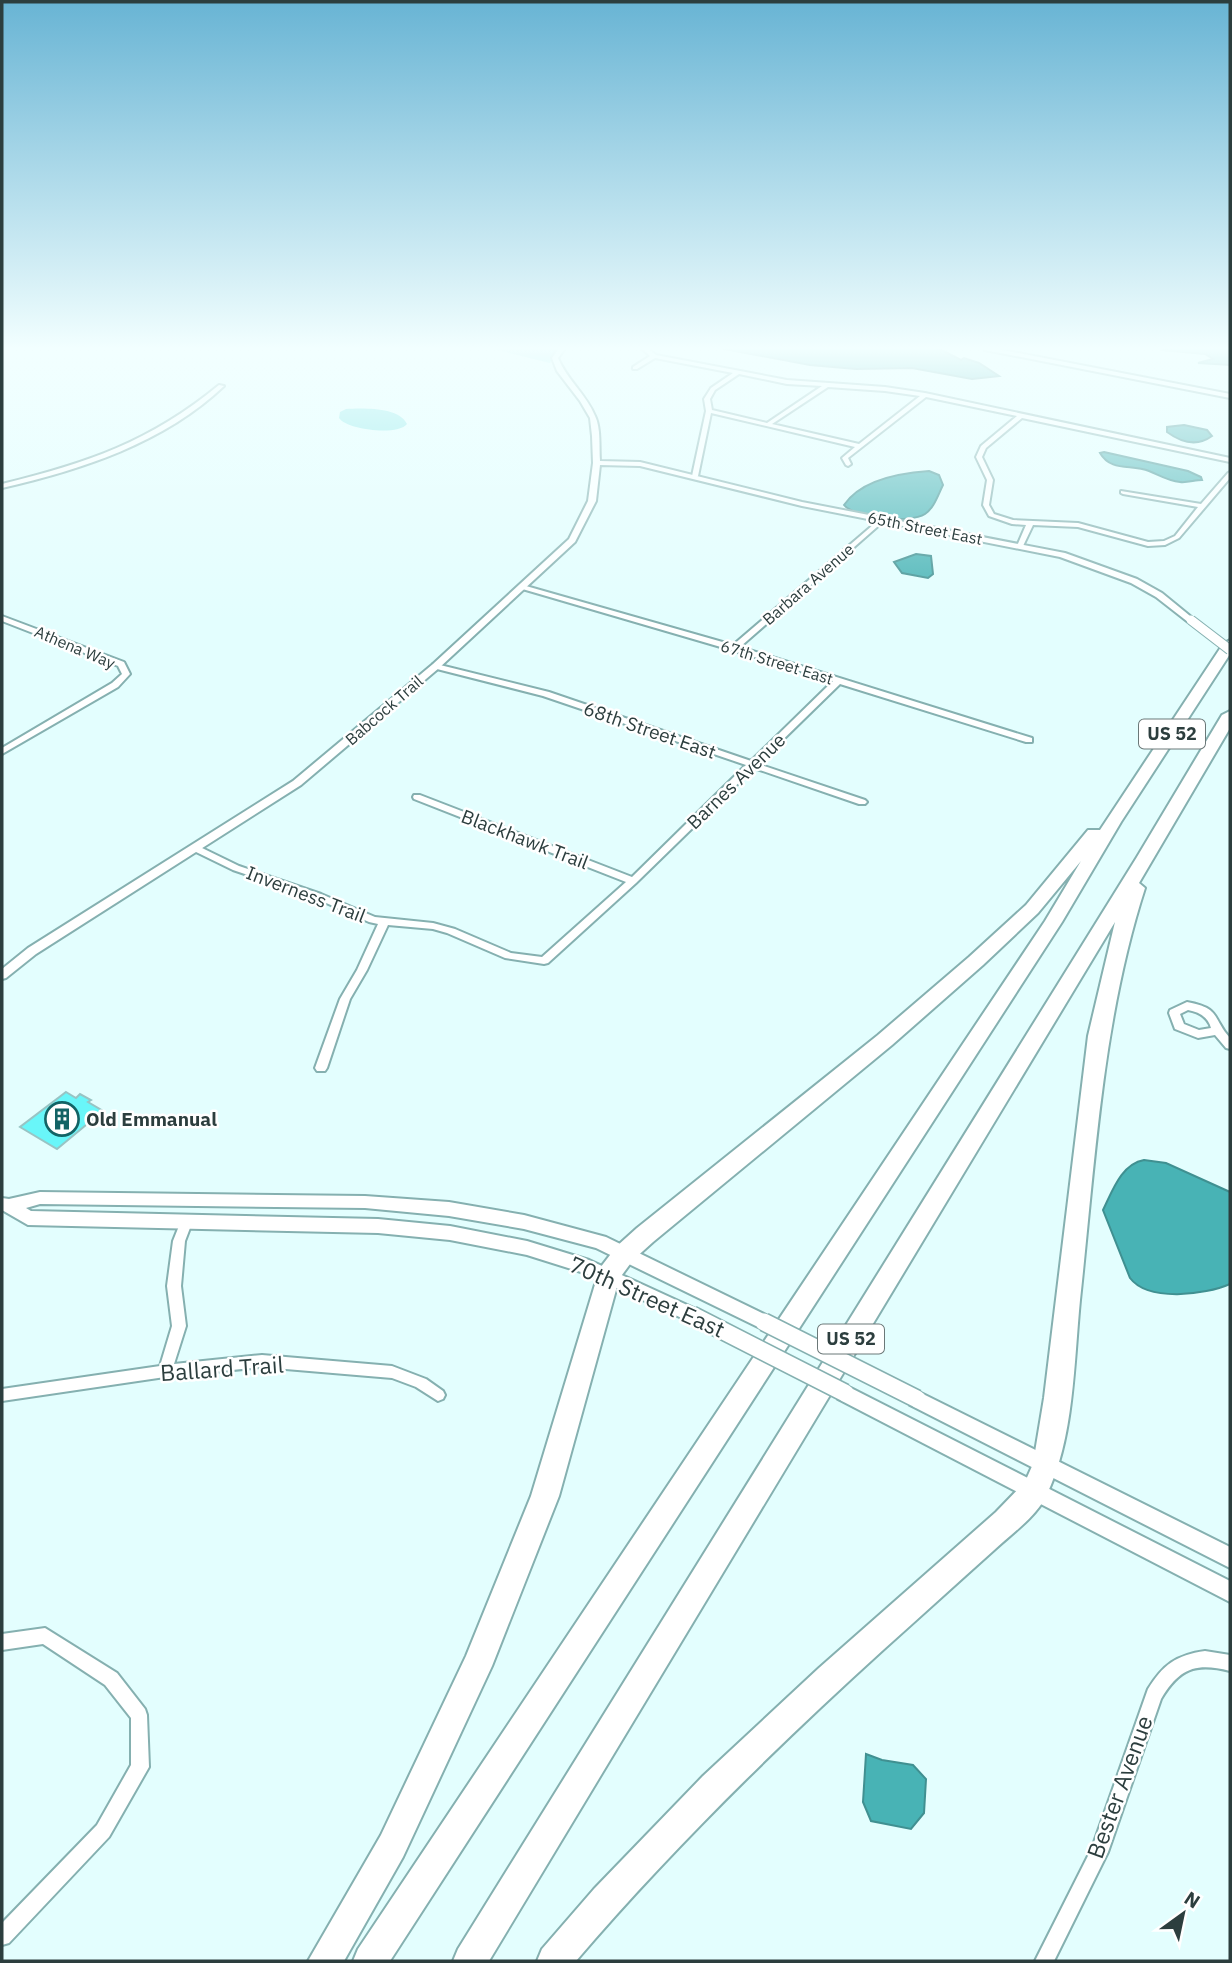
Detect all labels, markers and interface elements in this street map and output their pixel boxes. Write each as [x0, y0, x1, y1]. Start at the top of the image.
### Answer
street label: 65th Street East [866, 507, 984, 549]
street label: Barbara Avenue [758, 539, 858, 629]
street label: Athena Way [32, 621, 118, 673]
street label: 67th Street East [718, 635, 836, 689]
street label: Babcock Trail [341, 671, 427, 749]
street label: 68th Street East [581, 696, 719, 764]
road number: US 52 [1139, 720, 1205, 748]
street label: Barnes Avenue [682, 728, 790, 834]
street label: Blackhawk Trail [458, 804, 592, 874]
street label: Inverness Trail [243, 860, 369, 928]
building icon: Old Emmanual [43, 1100, 81, 1138]
place label: Old Emmanual [86, 1107, 217, 1131]
street label: 70th Street East [565, 1248, 730, 1344]
road number: US 52 [818, 1324, 884, 1354]
street label: Ballard Trail [159, 1349, 285, 1387]
street label: Bester Avenue [1079, 1711, 1159, 1862]
north arrow [1148, 1879, 1218, 1949]
text: N [1180, 1886, 1205, 1914]

